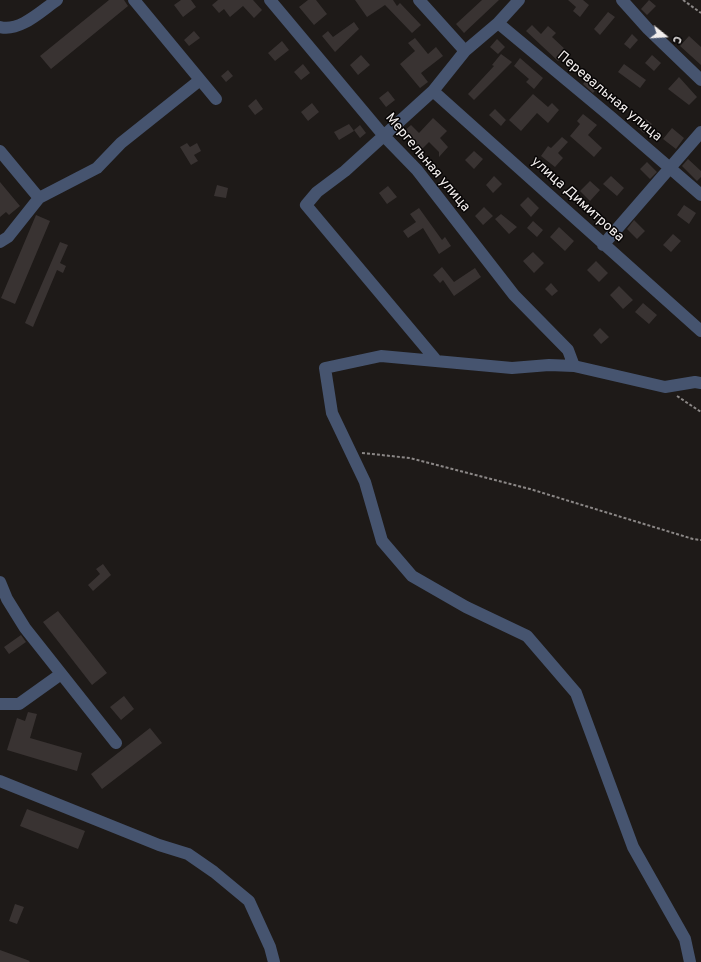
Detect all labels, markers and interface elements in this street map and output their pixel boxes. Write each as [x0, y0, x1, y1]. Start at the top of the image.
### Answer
north arrow [645, 16, 685, 56]
text: С [669, 34, 684, 45]
street label: Перевальная улица [553, 48, 665, 146]
street label: Мергельная улица [381, 110, 473, 216]
street label: улица Димитрова [527, 154, 627, 246]

